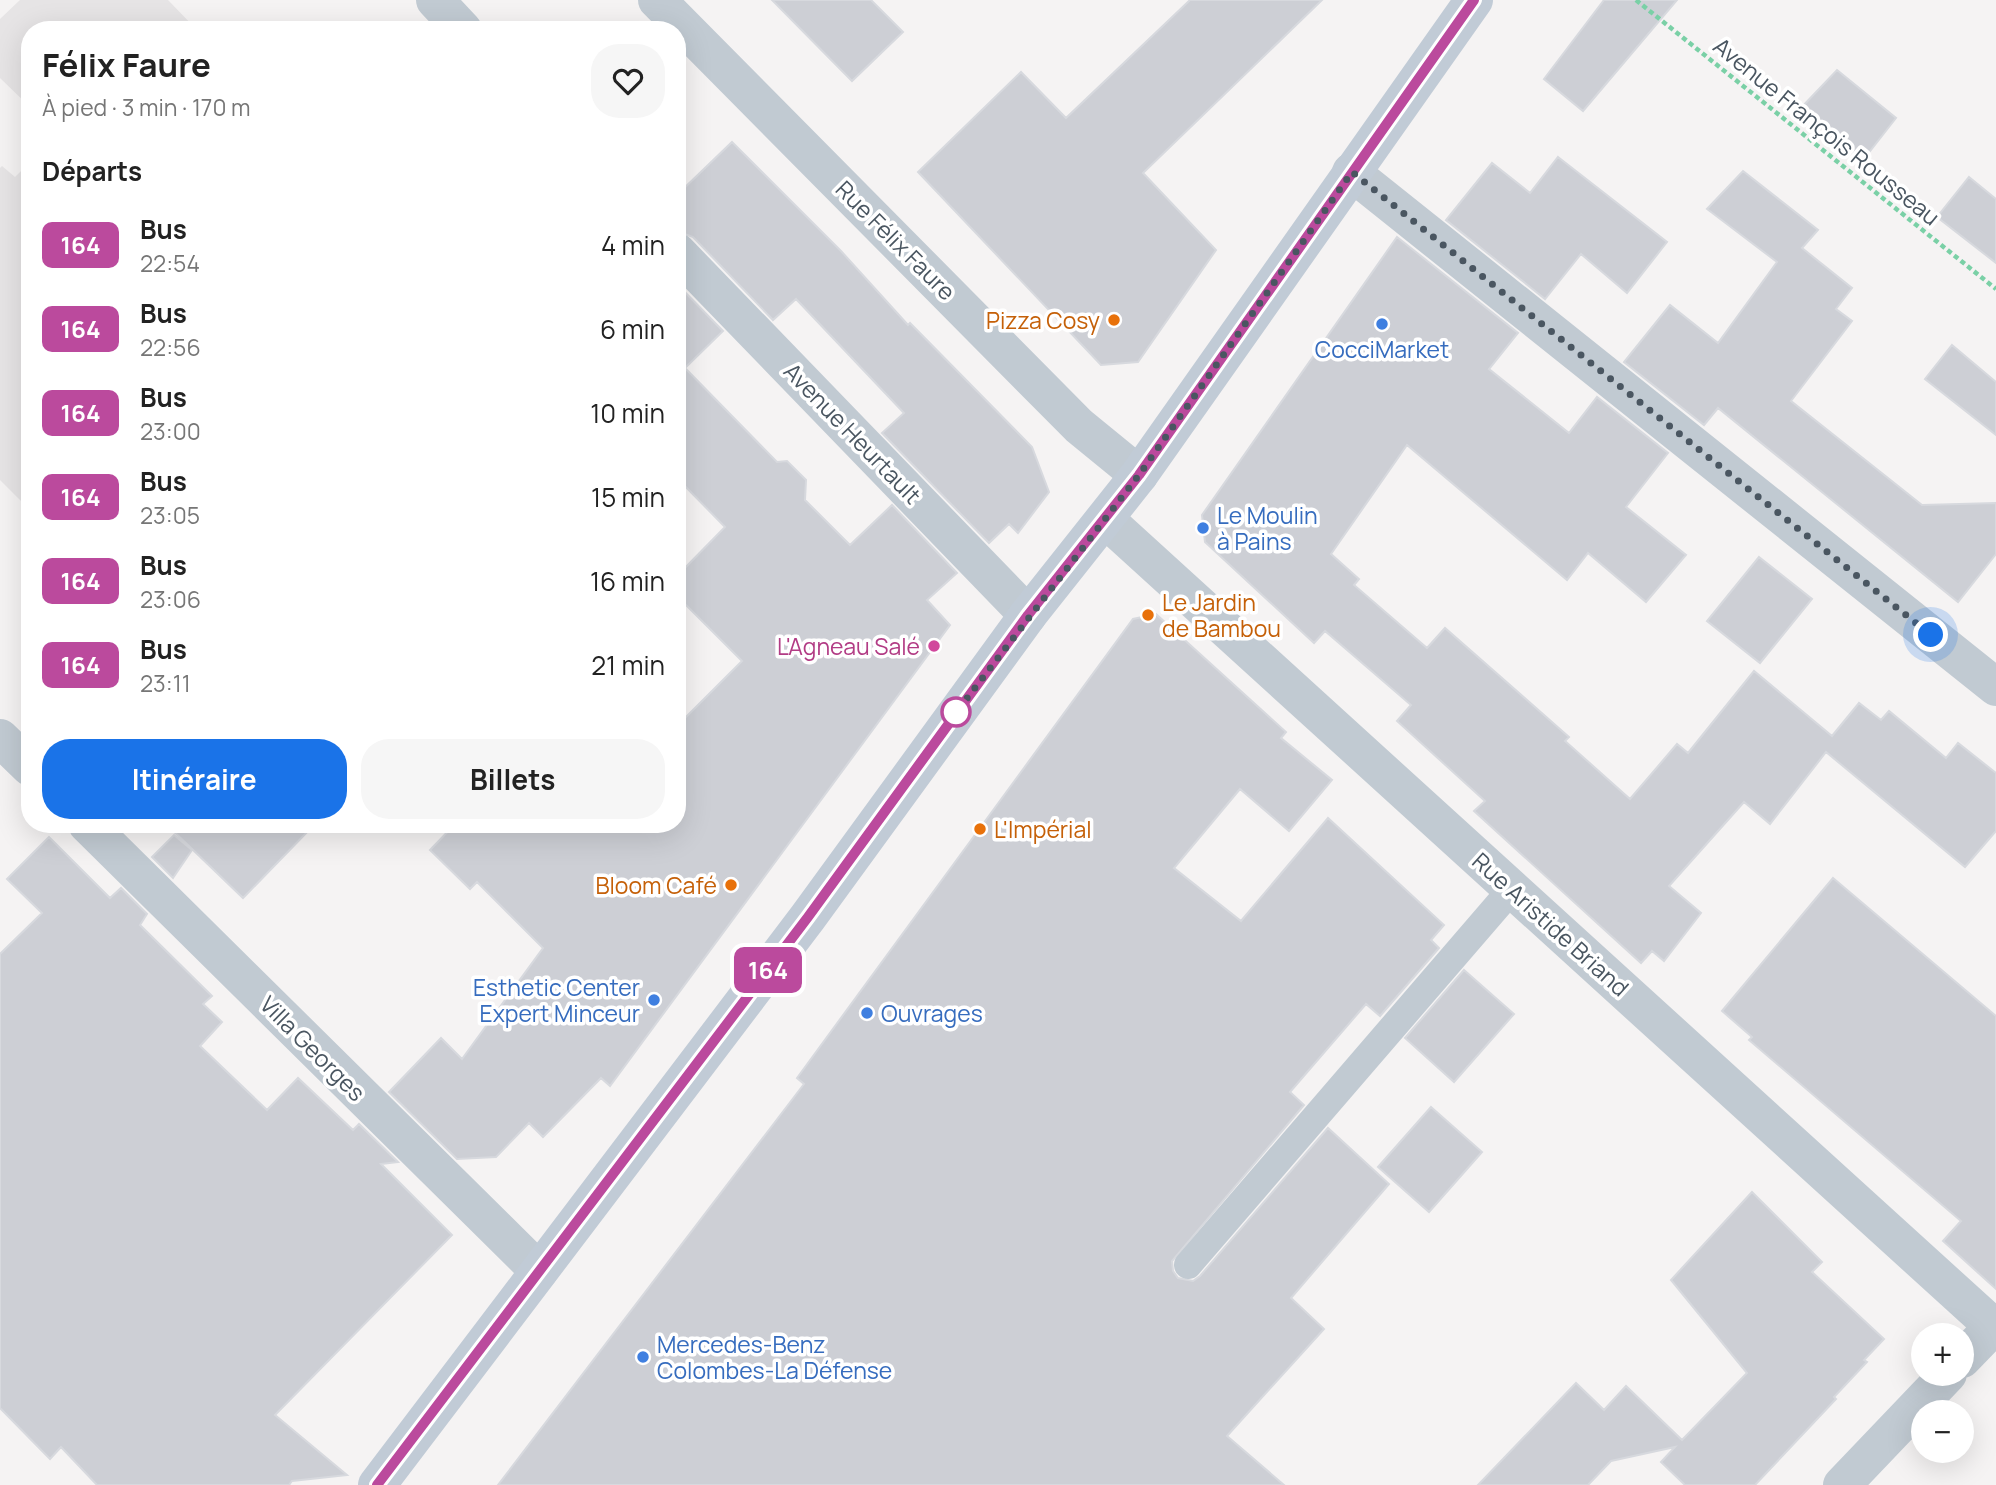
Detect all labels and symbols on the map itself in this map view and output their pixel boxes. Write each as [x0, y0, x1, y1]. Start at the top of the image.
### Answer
street label: Avenue François Rousseau [1707, 30, 1947, 232]
street label: Rue Félix Faure [829, 173, 963, 307]
place label: Pizza Cosy [986, 304, 1100, 336]
marker: Pizza Cosy [1106, 312, 1122, 328]
marker: CocciMarket [1374, 316, 1390, 332]
place label: CocciMarket [1315, 333, 1449, 365]
street label: Avenue Heurtault [777, 355, 929, 511]
place label: Le Moulin à Pains [1217, 499, 1318, 557]
marker: Le Moulin à Pains [1195, 520, 1211, 536]
place label: Le Jardin de Bambou [1162, 586, 1281, 644]
marker: Le Jardin de Bambou [1140, 607, 1156, 623]
your location [1913, 617, 1948, 652]
place label: L'Agneau Salé [777, 630, 920, 662]
marker: L'Agneau Salé [926, 638, 942, 654]
unlabelled marker [941, 697, 971, 727]
place label: L'Impérial [994, 813, 1092, 845]
marker: L'Impérial [972, 821, 988, 837]
street label: Rue Aristide Briand [1466, 845, 1636, 1003]
place label: Bloom Café [595, 869, 717, 901]
marker: Bloom Café [723, 877, 739, 893]
line badge: 164 [728, 947, 808, 993]
place label: Esthetic Center Expert Minceur [473, 971, 640, 1029]
street label: Villa Georges [253, 988, 373, 1108]
marker: Esthetic Center Expert Minceur [646, 992, 662, 1008]
place label: Ouvrages [881, 997, 983, 1029]
marker: Ouvrages [859, 1005, 875, 1021]
place label: Mercedes-Benz Colombes-La Défense [657, 1328, 892, 1386]
marker: Mercedes-Benz Colombes-La Défense [635, 1349, 651, 1365]

